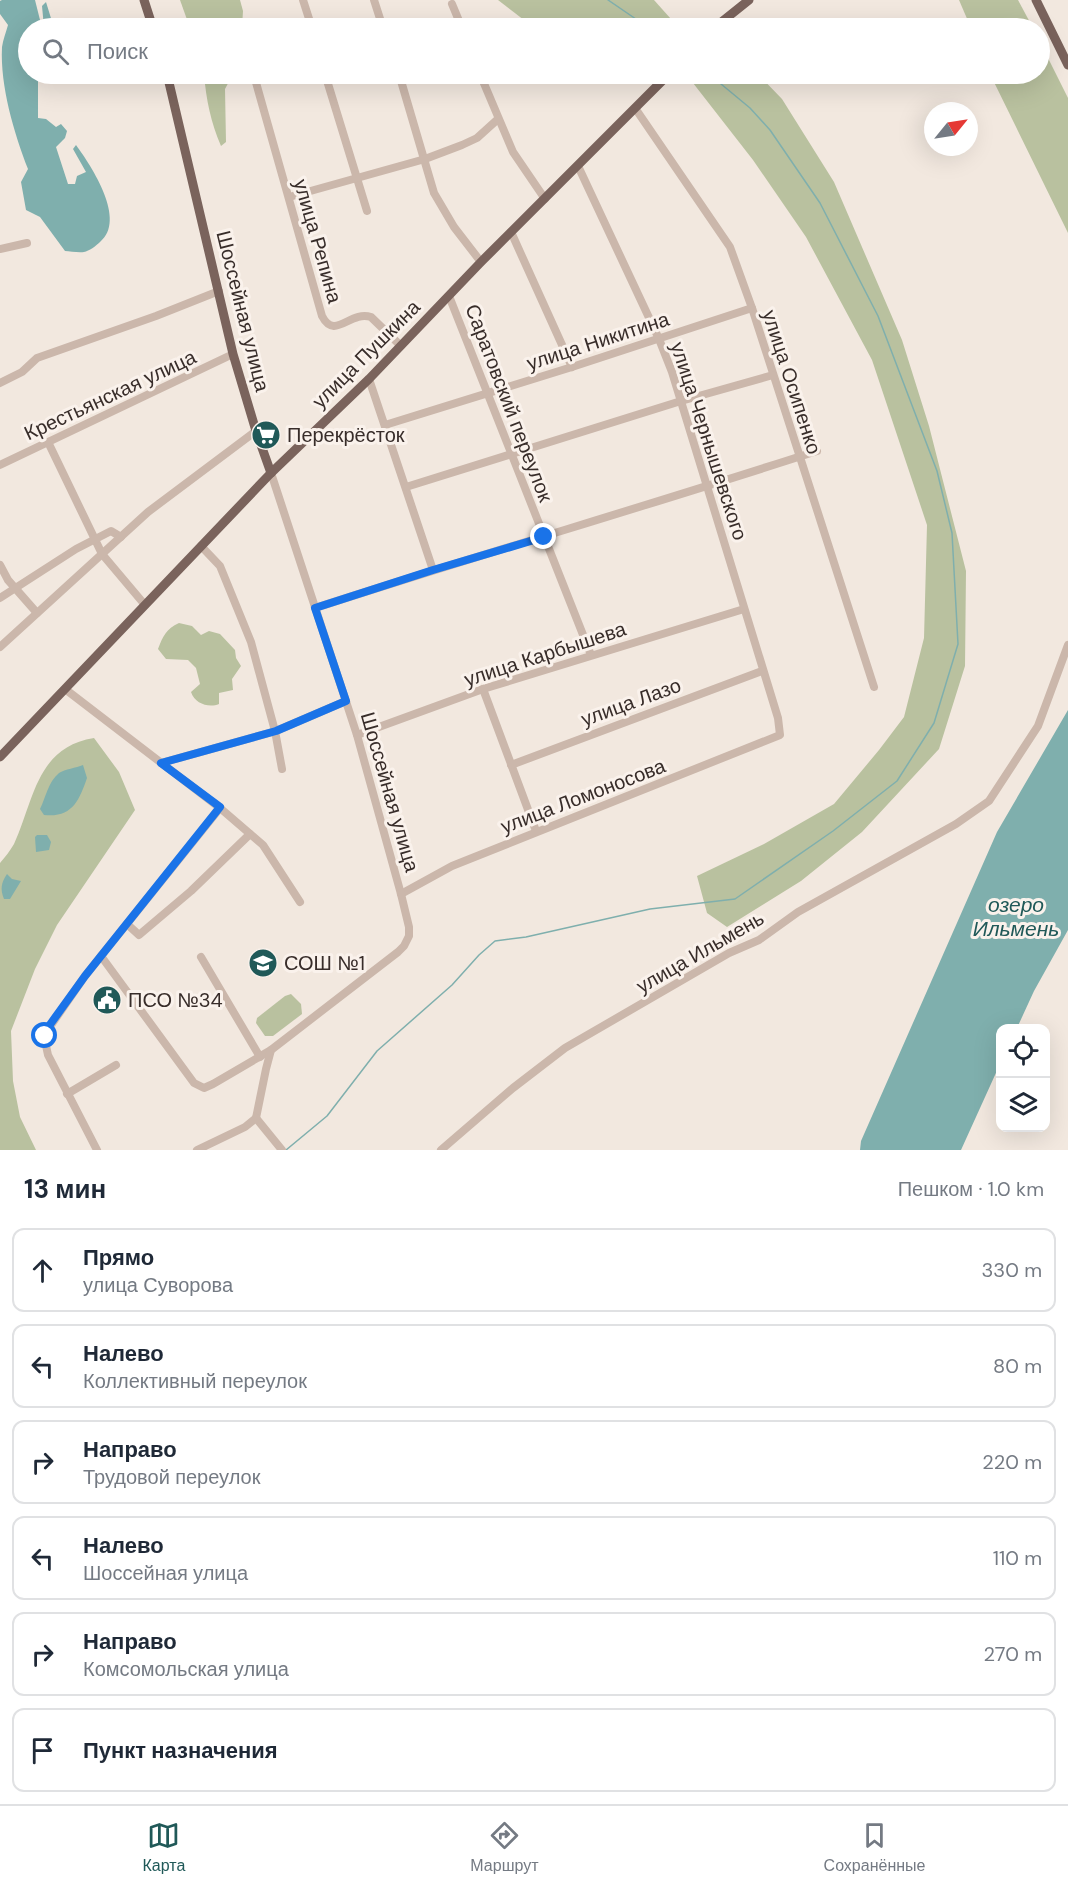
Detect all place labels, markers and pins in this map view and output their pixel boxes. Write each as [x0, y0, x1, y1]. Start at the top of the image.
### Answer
supermarket icon: Перекрёсток [250, 419, 282, 451]
place label: Перекрёсток [287, 422, 405, 448]
school or university icon: СОШ №1 [247, 947, 279, 979]
place label: СОШ №1 [284, 950, 365, 976]
public building icon: ПСО №34 [91, 984, 123, 1016]
place label: ПСО №34 [128, 987, 223, 1013]

